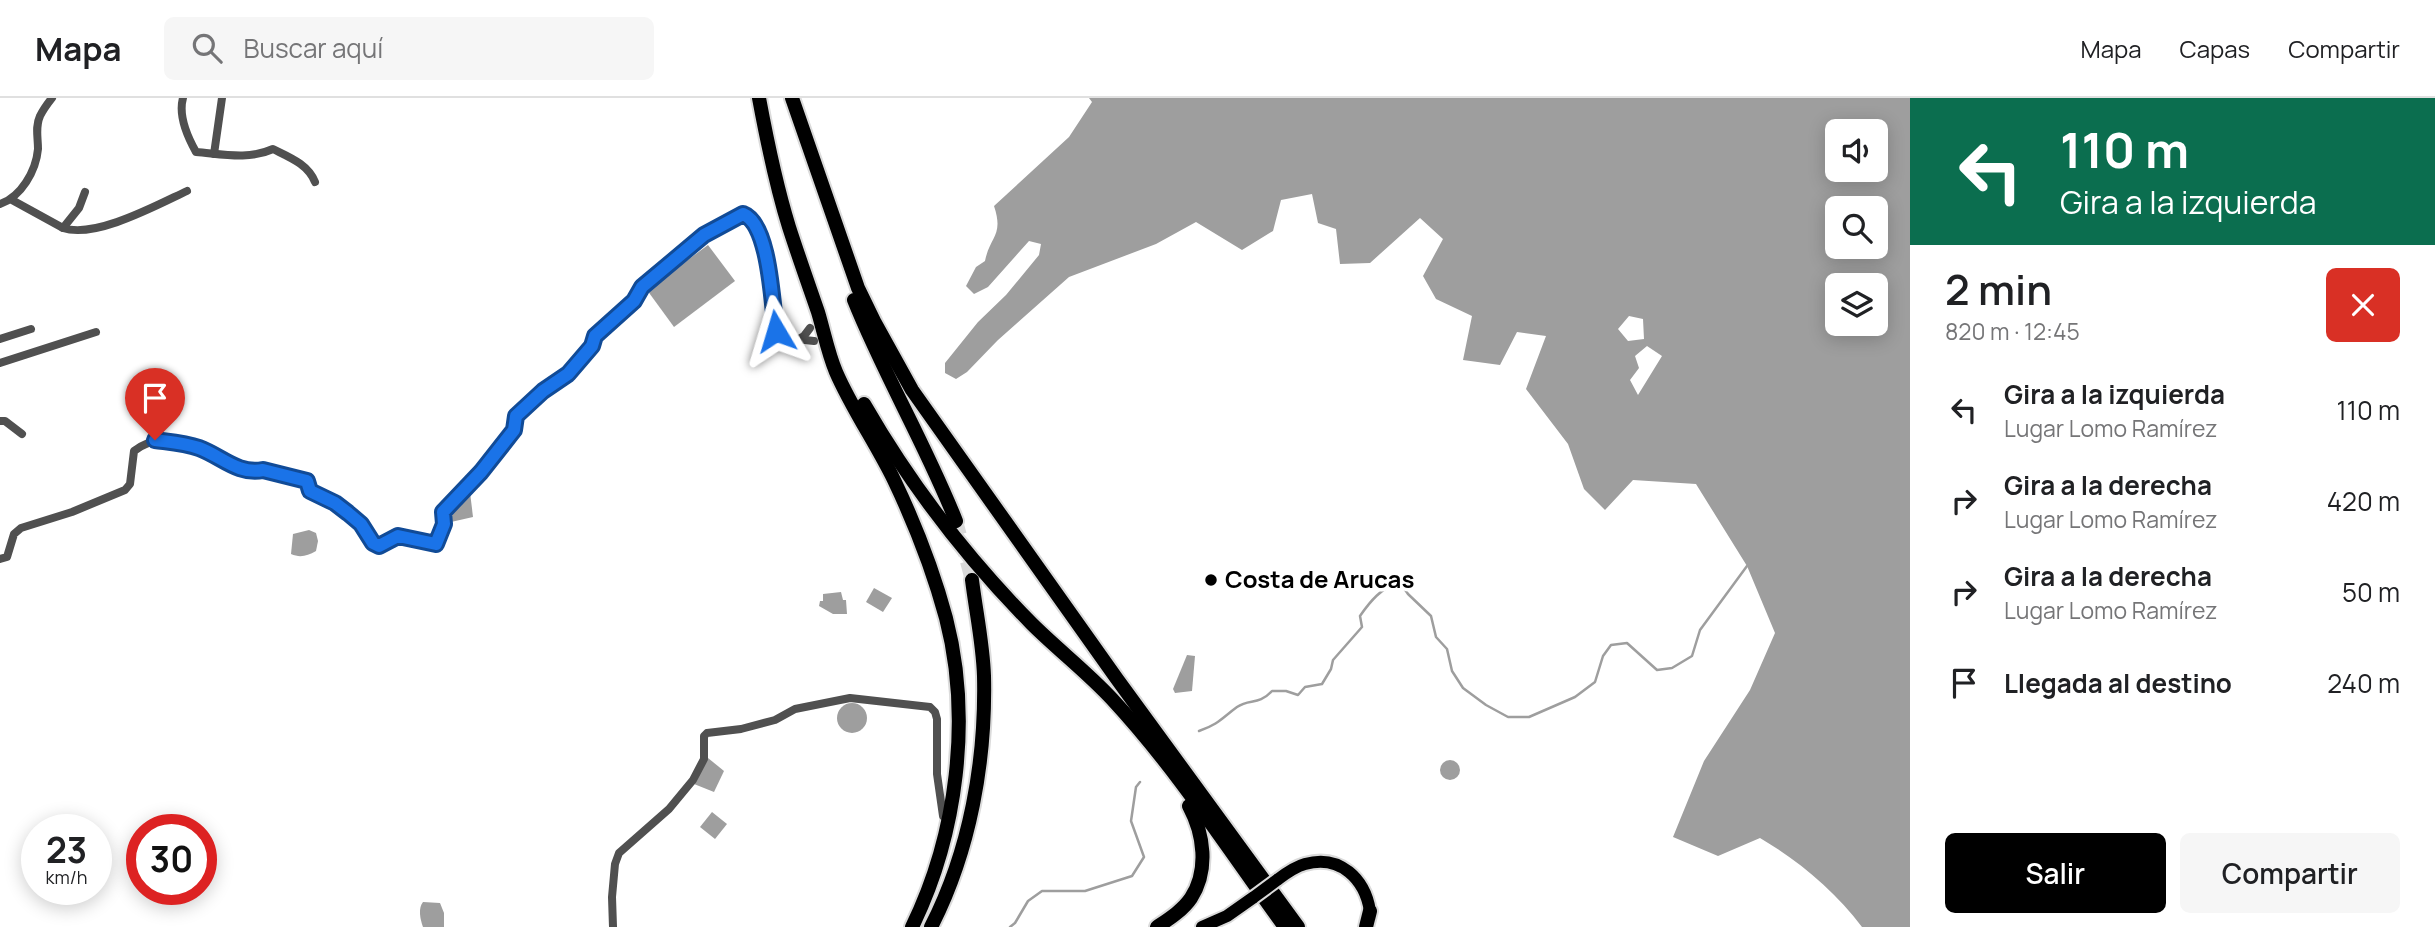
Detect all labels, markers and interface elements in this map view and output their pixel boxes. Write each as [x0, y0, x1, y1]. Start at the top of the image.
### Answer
search box [164, 17, 654, 80]
text: Mapa [35, 26, 122, 71]
icon: search [188, 29, 226, 67]
text: Buscar aquí [244, 30, 383, 66]
text: Mapa [2081, 32, 2142, 65]
text: Capas [2180, 32, 2250, 65]
text: Compartir [2288, 32, 2400, 65]
text: 110 m [2060, 116, 2189, 183]
map controls [1825, 119, 1888, 336]
button: sound [1825, 119, 1888, 182]
icon: left [1945, 126, 2036, 217]
text: Gira a la izquierda [2060, 180, 2316, 224]
button: search [1825, 196, 1888, 259]
text: 2 min [1945, 260, 2052, 318]
button: close [2326, 268, 2400, 342]
button: layers [1825, 273, 1888, 336]
position arrow [739, 294, 813, 368]
text: 820 m · 12:45 [1945, 315, 2080, 347]
pin [125, 368, 185, 440]
text: Gira a la izquierda [2004, 376, 2225, 412]
icon: arrive [136, 379, 174, 417]
icon: left [1945, 391, 1983, 429]
text: 110 m [2337, 392, 2400, 428]
text: Lugar Lomo Ramírez [2004, 412, 2218, 444]
text: Gira a la derecha [2004, 467, 2212, 503]
icon: right [1945, 482, 1983, 520]
text: 420 m [2327, 483, 2400, 519]
text: Lugar Lomo Ramírez [2004, 503, 2218, 535]
text: Gira a la derecha [2004, 558, 2212, 594]
place label: Costa de Arucas [1225, 562, 1414, 595]
marker: Costa de Arucas [1203, 572, 1219, 588]
icon: right [1945, 573, 1983, 611]
text: 50 m [2342, 574, 2400, 610]
text: Lugar Lomo Ramírez [2004, 594, 2218, 626]
icon: arrive [1945, 664, 1983, 702]
text: Llegada al destino [2004, 665, 2232, 701]
text: 240 m [2327, 665, 2400, 701]
speed limit sign: 30 [126, 814, 217, 905]
text: 23 [46, 826, 87, 874]
button: Salir [1945, 833, 2166, 913]
button: Compartir [2180, 833, 2400, 913]
text: km/h [46, 865, 87, 889]

